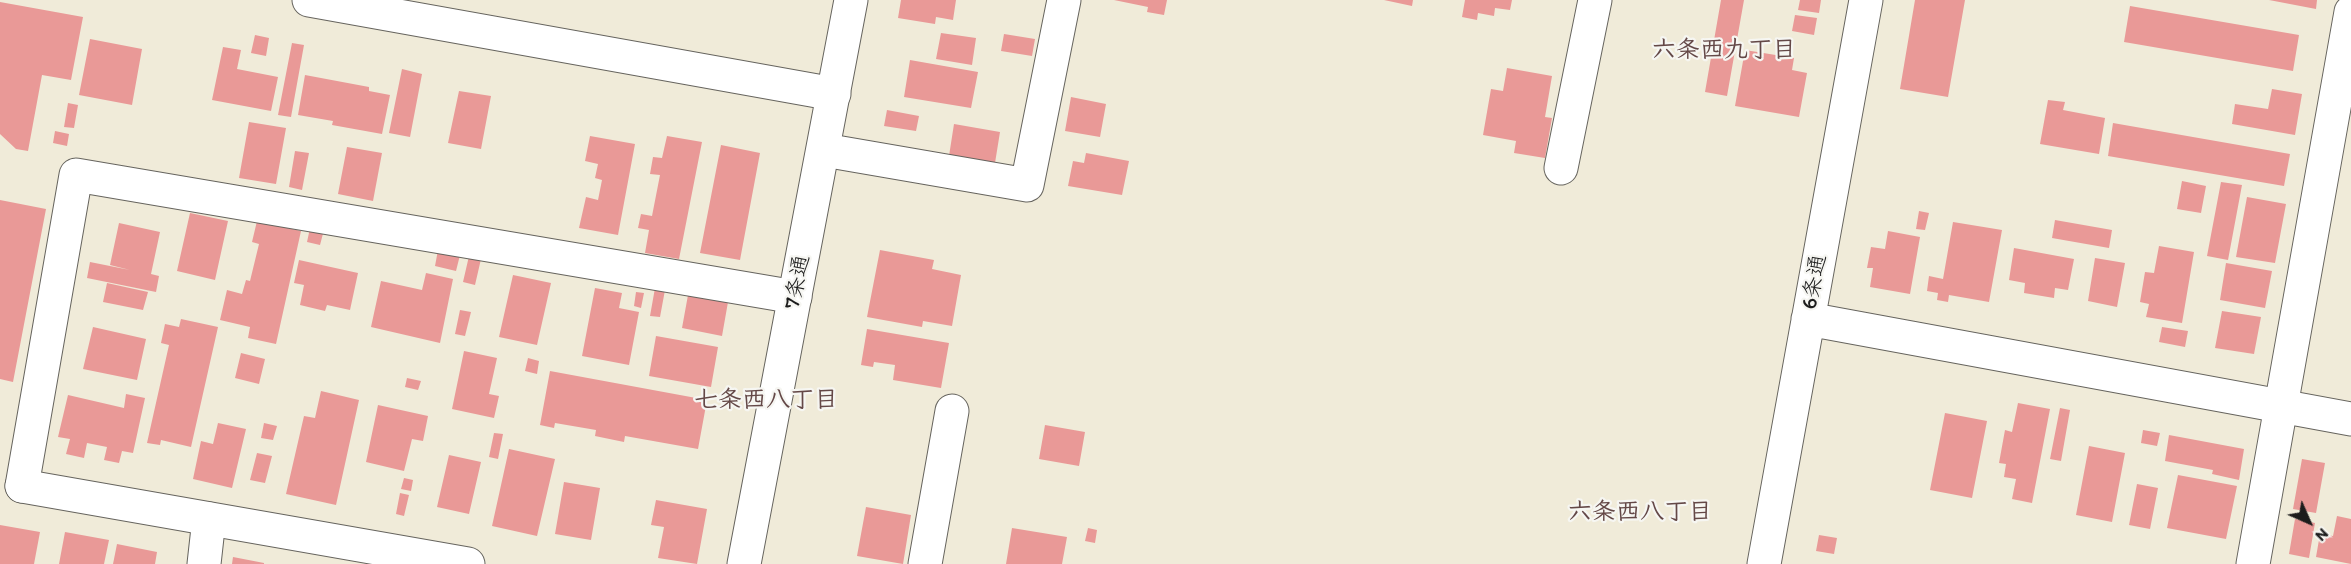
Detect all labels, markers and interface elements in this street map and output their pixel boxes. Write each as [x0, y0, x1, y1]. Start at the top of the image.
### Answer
district label: 六条西九丁目 [1652, 37, 1796, 65]
street label: 6条通 [1797, 252, 1833, 312]
street label: 7条通 [780, 253, 816, 311]
district label: 七条西八丁目 [694, 387, 838, 415]
north arrow [2279, 492, 2339, 552]
district label: 六条西八丁目 [1568, 499, 1712, 527]
text: N [2312, 525, 2333, 546]

